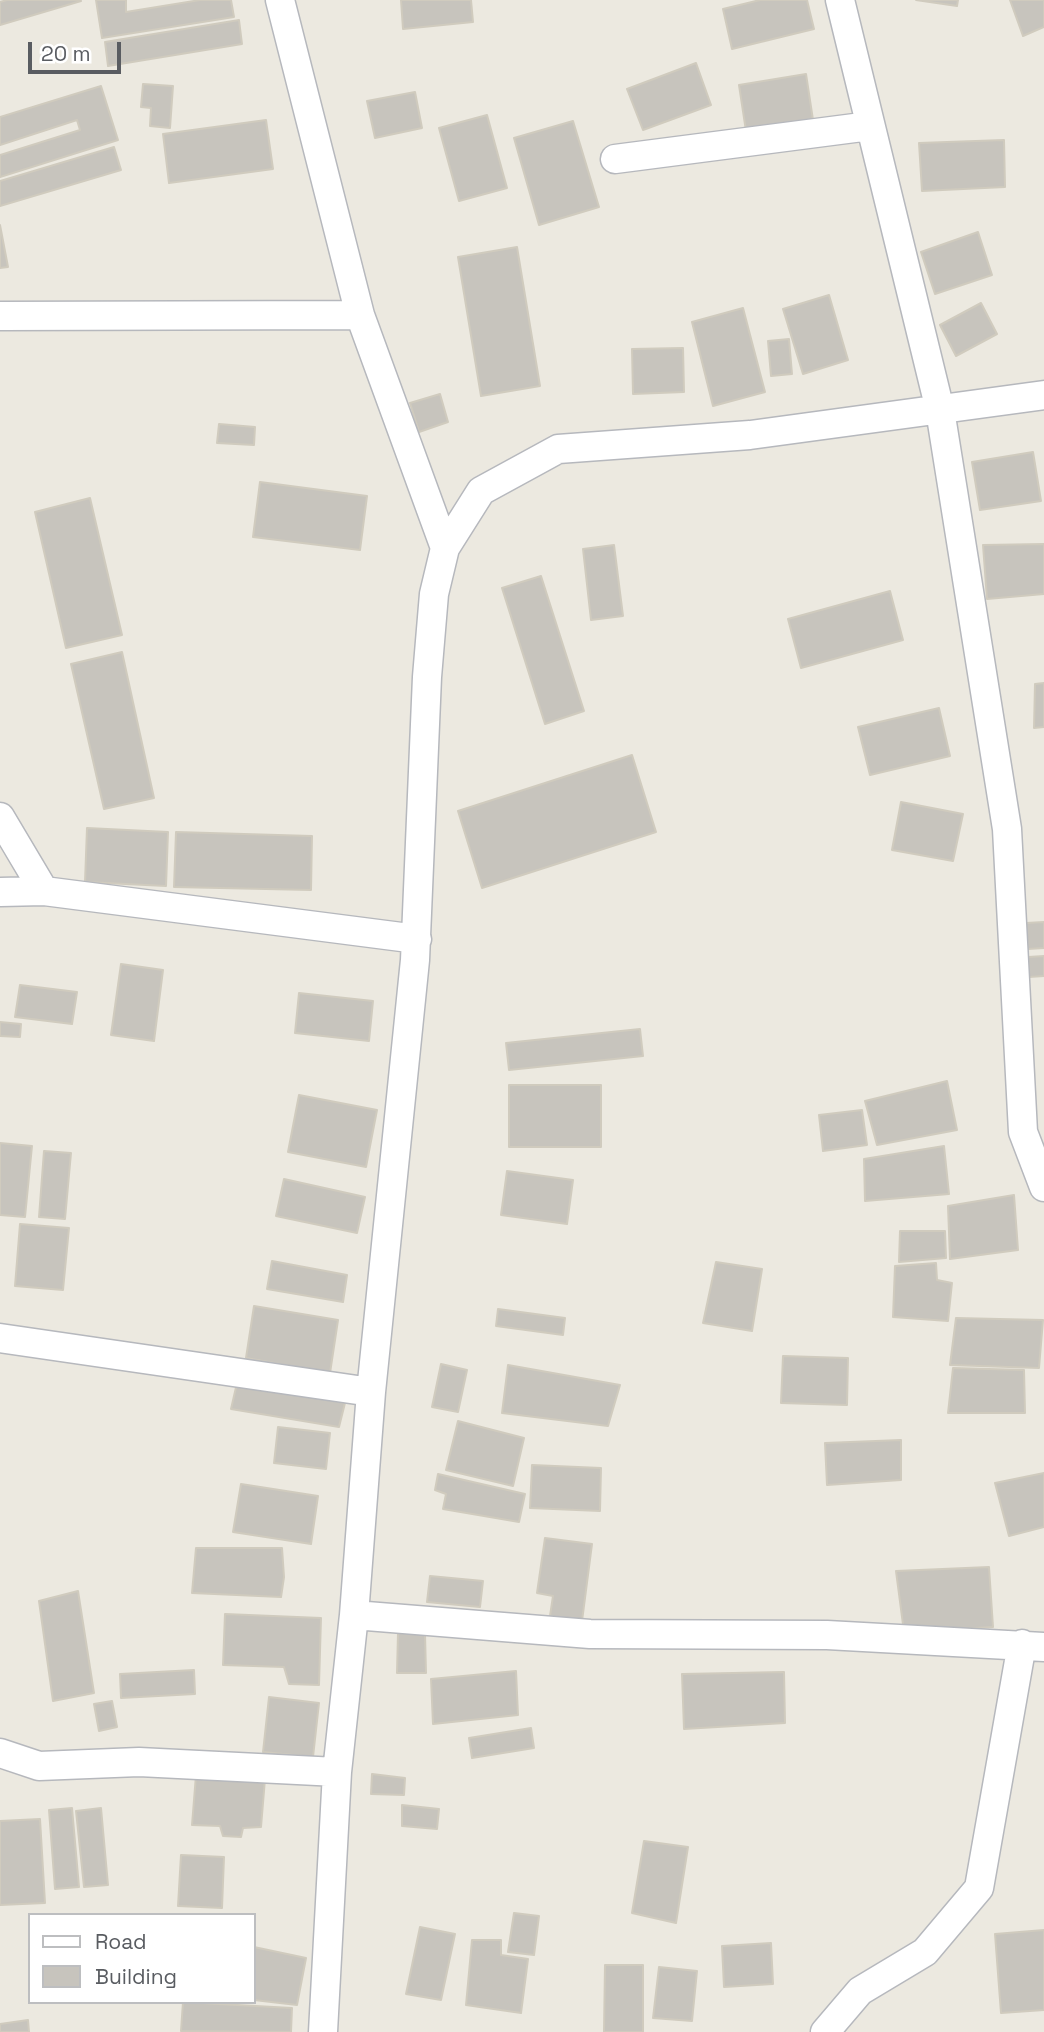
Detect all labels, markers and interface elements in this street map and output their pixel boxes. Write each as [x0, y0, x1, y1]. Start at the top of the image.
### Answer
scale bar [32, 28, 124, 72]
text: 20 m [41, 40, 91, 67]
legend [28, 1913, 256, 2004]
text: Road [95, 1928, 147, 1955]
text: Building [95, 1963, 177, 1990]

